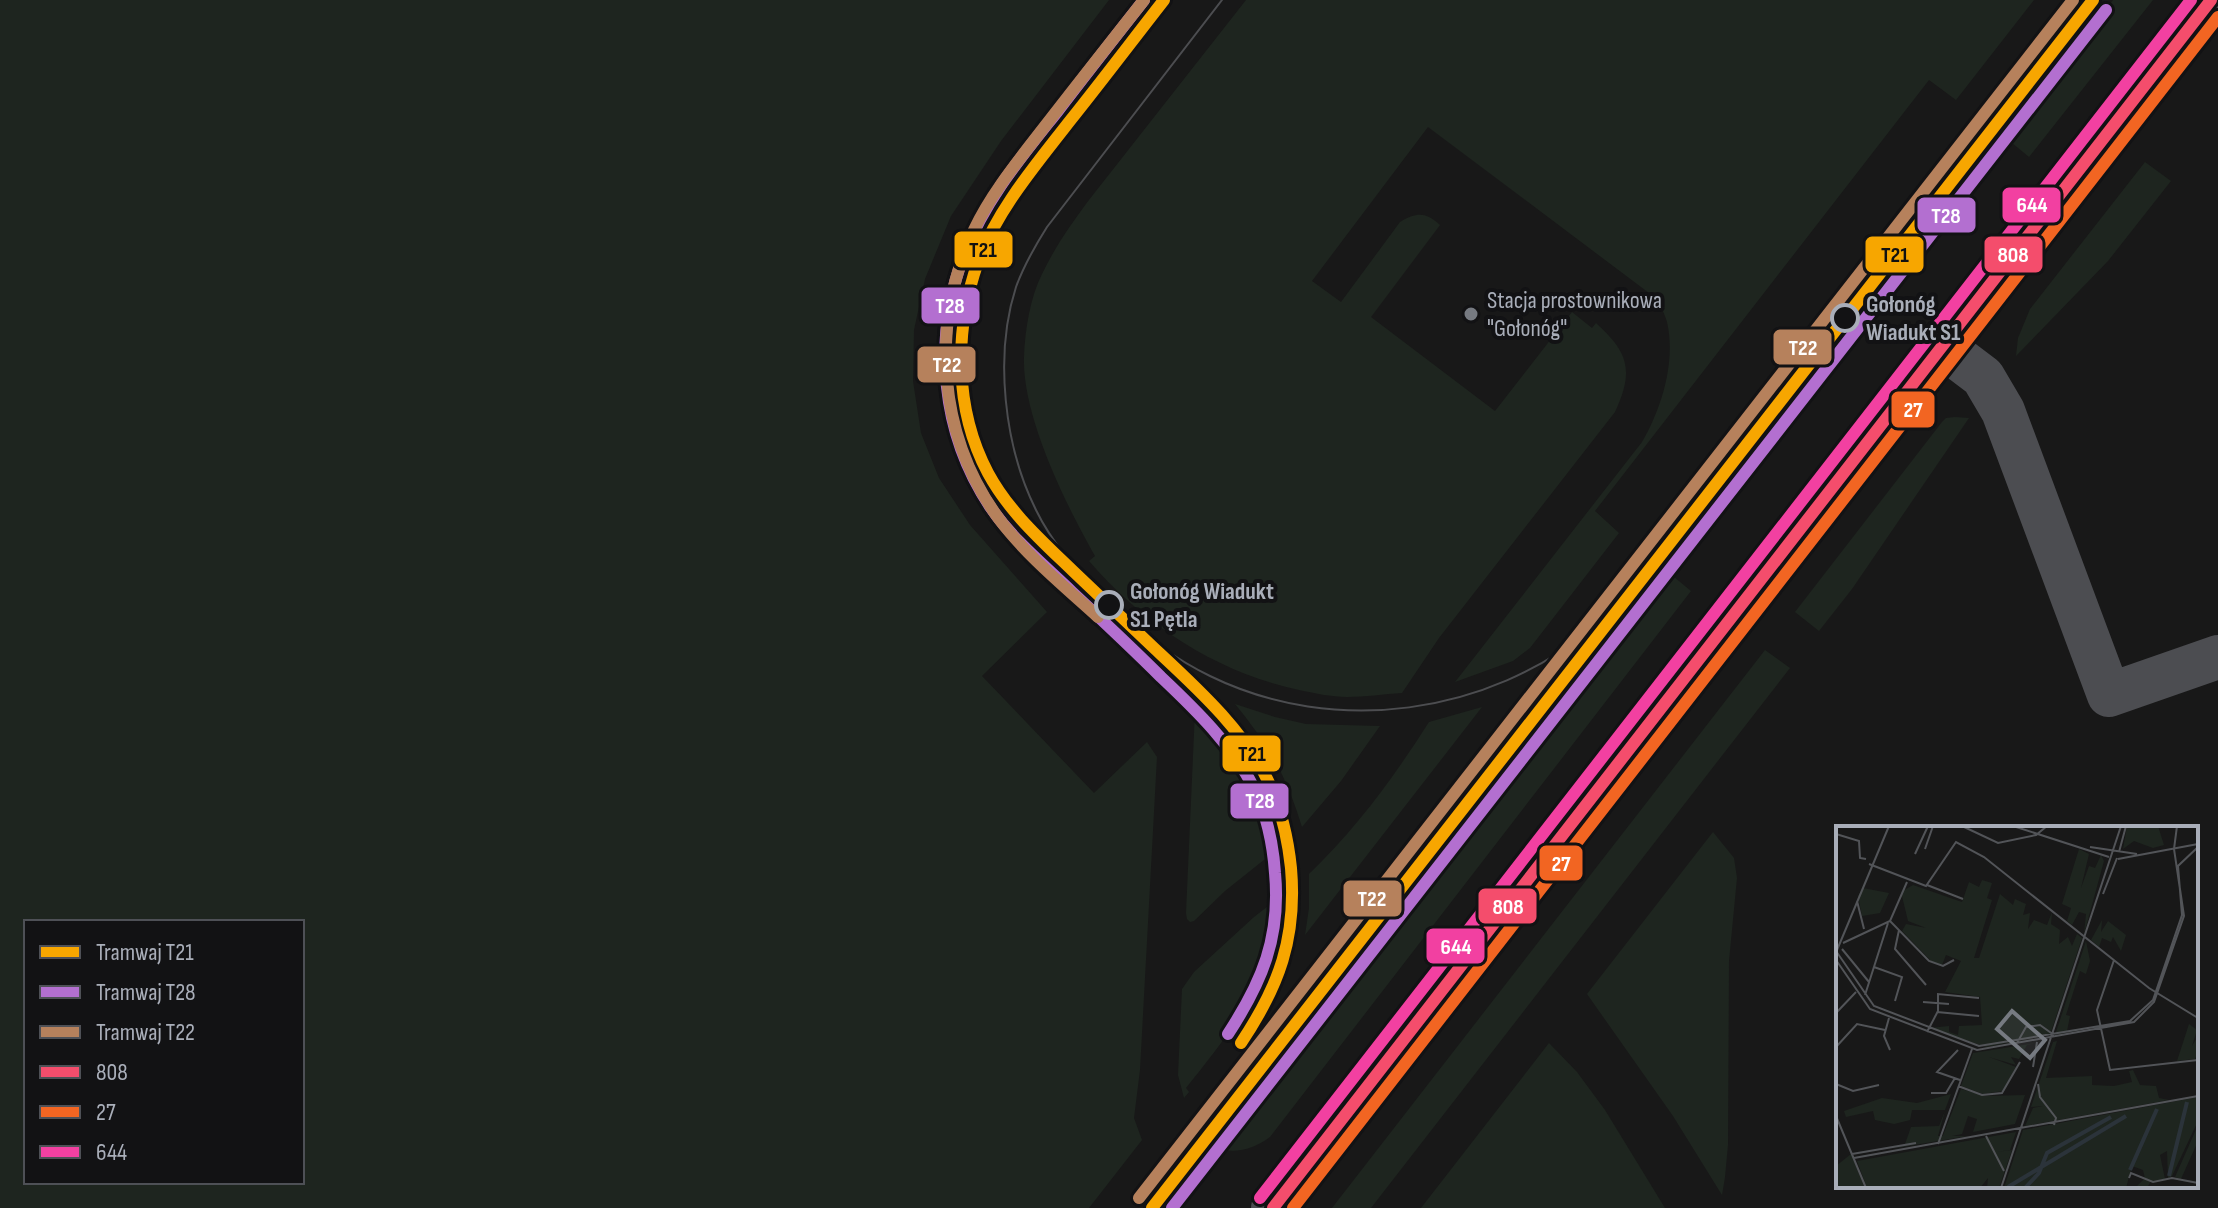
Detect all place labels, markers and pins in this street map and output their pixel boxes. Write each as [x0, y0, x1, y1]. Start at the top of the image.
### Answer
place label: Stacja prostownikowa "Gołonóg" [1487, 286, 1662, 343]
place label: Gołonóg Wiadukt S1 [1866, 290, 1961, 347]
marker: Gołonóg Wiadukt S1 [1831, 304, 1859, 332]
marker: Stacja prostownikowa "Gołonóg" [1462, 305, 1480, 323]
place label: Gołonóg Wiadukt S1 Pętla [1130, 577, 1274, 634]
marker: Gołonóg Wiadukt S1 Pętla [1095, 591, 1123, 619]

